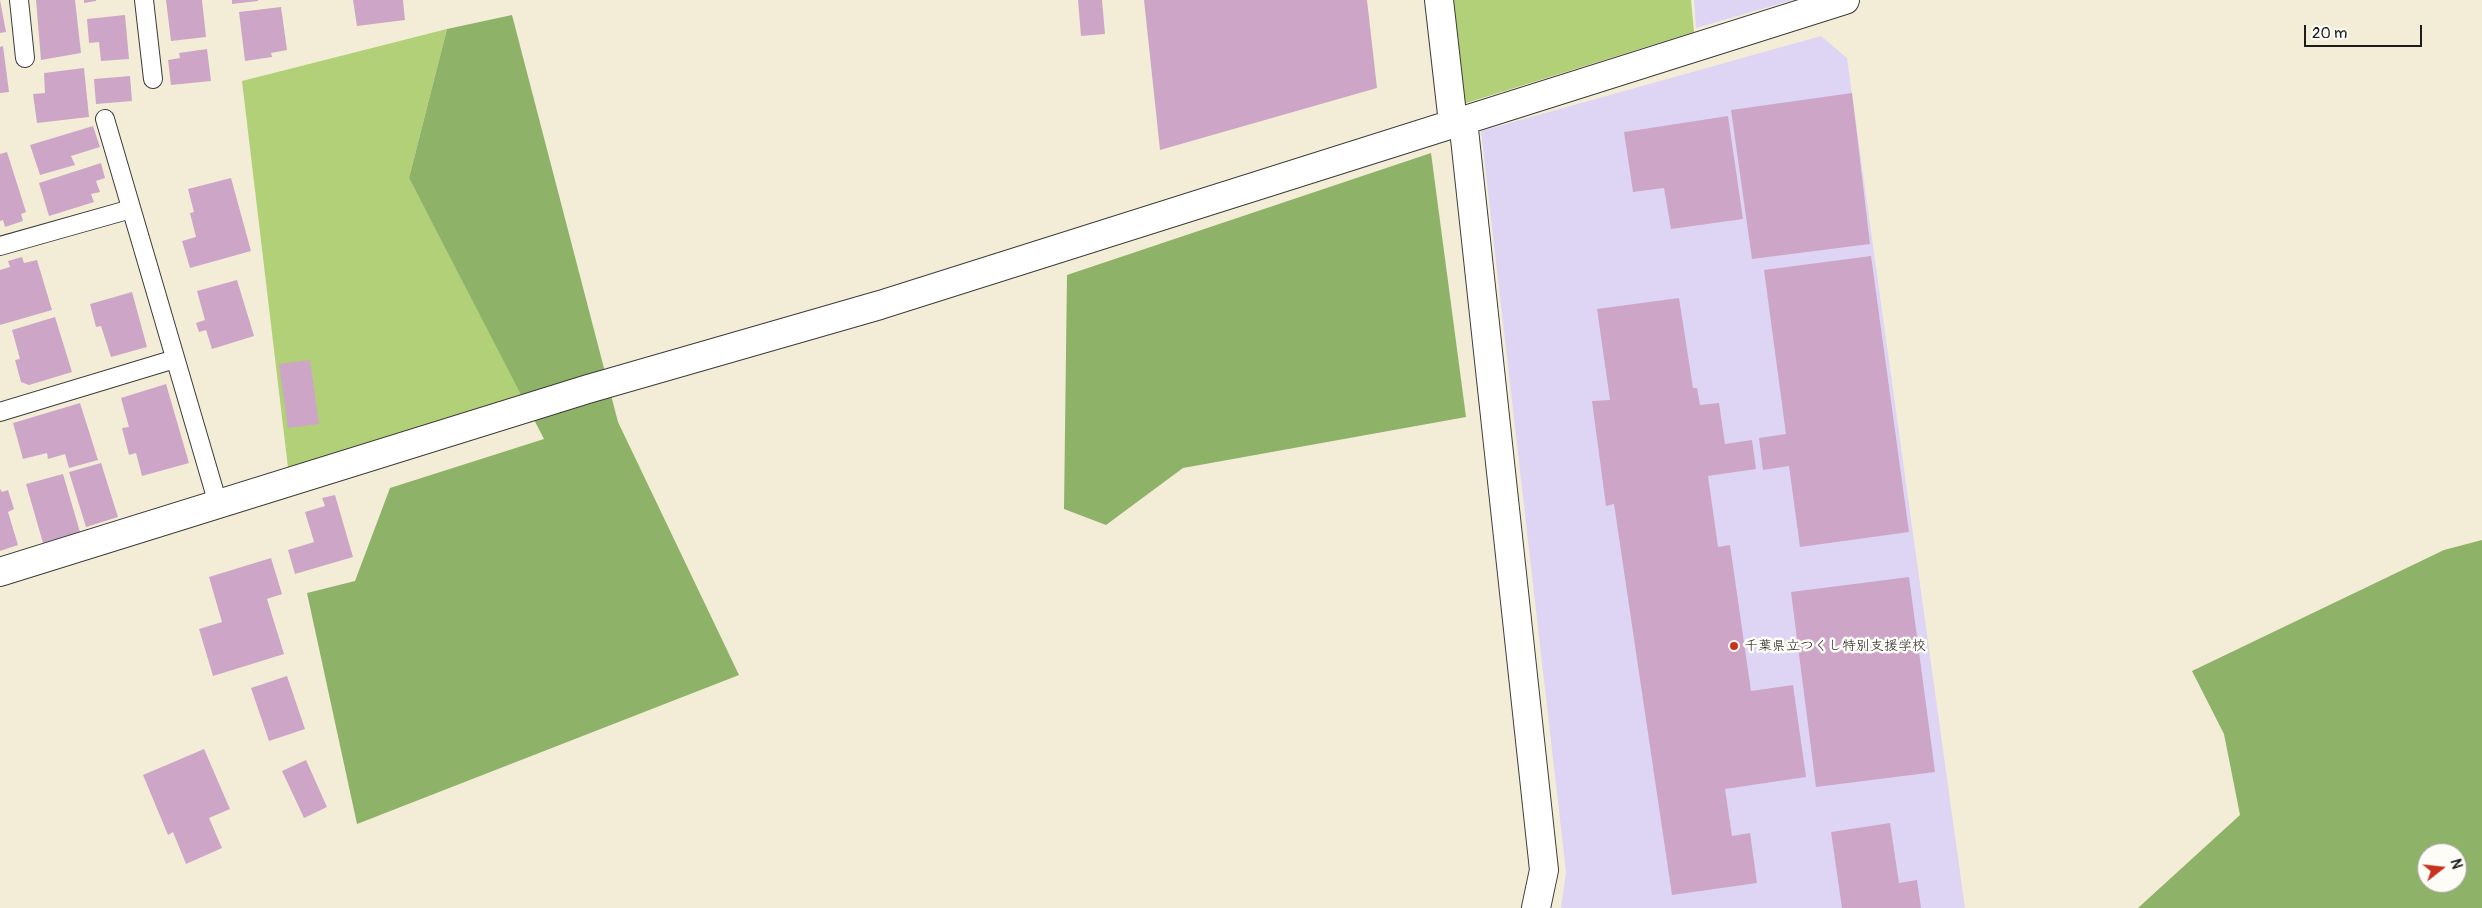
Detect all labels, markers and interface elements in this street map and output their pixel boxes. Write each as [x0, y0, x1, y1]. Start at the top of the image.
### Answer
scale bar [2307, 15, 2424, 47]
text: 20 m [2312, 24, 2347, 43]
place label: 千葉県立つくし特別支援学校 [1744, 638, 1926, 654]
marker: 千葉県立つくし特別支援学校 [1728, 640, 1740, 652]
north arrow [2417, 843, 2467, 893]
text: N [2446, 857, 2465, 871]

